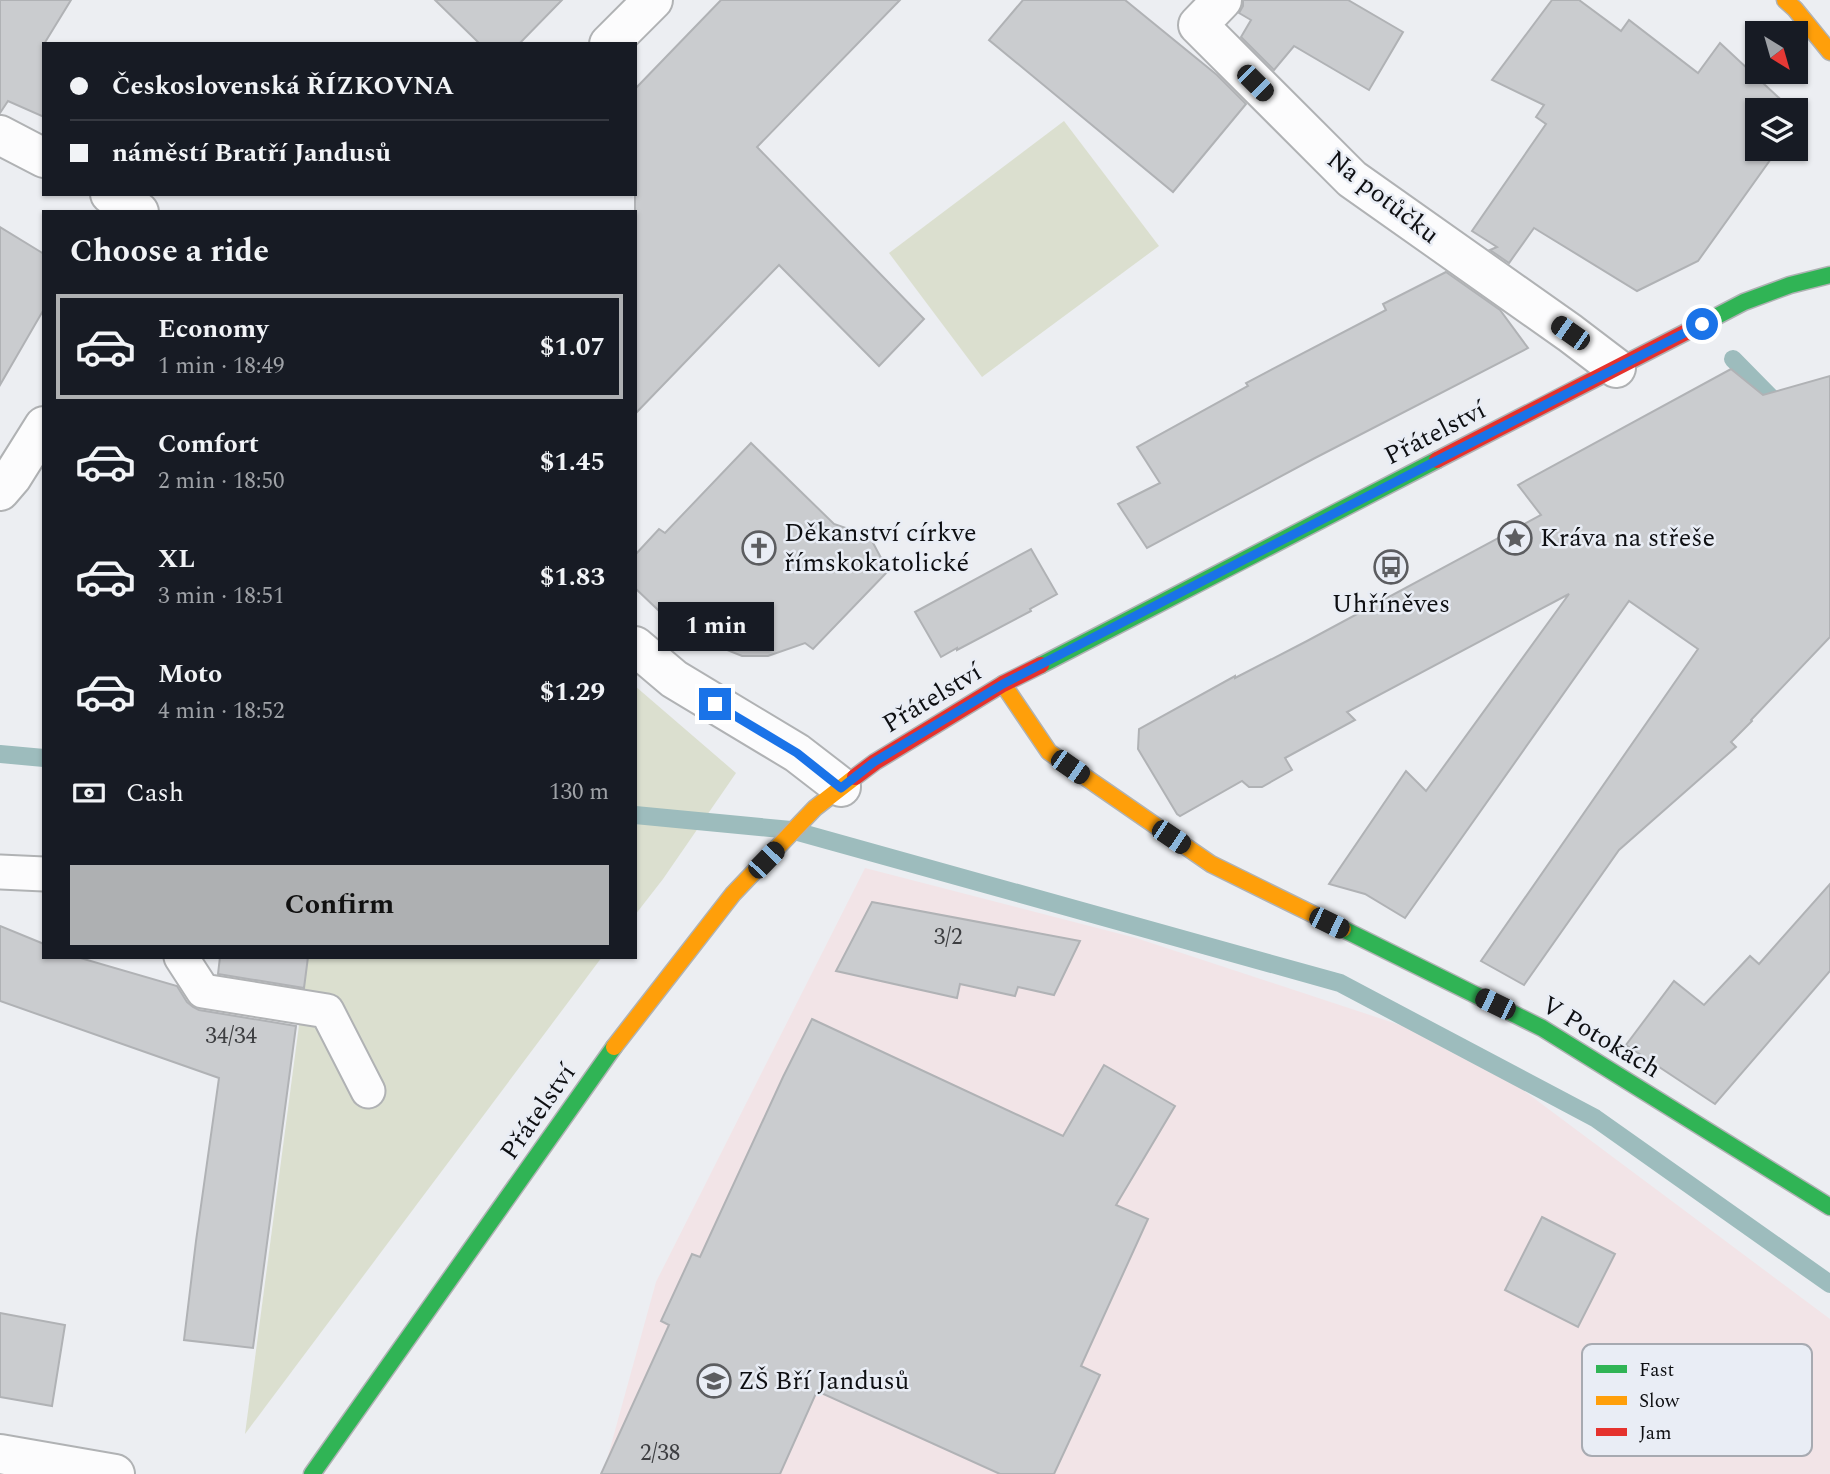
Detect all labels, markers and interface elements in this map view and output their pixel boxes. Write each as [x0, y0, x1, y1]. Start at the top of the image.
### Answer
north arrow [1745, 21, 1808, 84]
map controls [1745, 21, 1808, 161]
car [1233, 61, 1278, 105]
text: Československá ŘÍZKOVNA [112, 66, 454, 106]
button: layers [1745, 98, 1808, 161]
text: náměstí Bratří Jandusů [112, 133, 391, 173]
street label: Na potůčku [1318, 140, 1448, 254]
text: Choose a ride [70, 227, 269, 276]
route start [1686, 308, 1718, 340]
text: Economy [158, 309, 268, 349]
car [1547, 312, 1594, 354]
icon: car [74, 315, 137, 378]
text: $1.07 [540, 327, 605, 367]
text: 1 min · 18:49 [158, 349, 285, 384]
street label: Přátelství [1377, 389, 1495, 476]
text: Comfort [158, 424, 259, 464]
icon: car [74, 430, 137, 493]
text: $1.45 [540, 442, 605, 482]
text: 2 min · 18:50 [158, 464, 285, 499]
place label: Děkanství církve římskokatolické [784, 513, 976, 583]
place label: Kráva na střeše [1540, 518, 1715, 558]
place icon: Kráva na střeše [1496, 519, 1534, 557]
church icon: Děkanství církve římskokatolické [740, 529, 778, 567]
text: XL [158, 539, 195, 579]
icon: car [74, 545, 137, 608]
bus stop icon: Uhříněves [1372, 548, 1410, 586]
text: $1.83 [540, 557, 605, 597]
text: 3 min · 18:51 [158, 579, 285, 614]
place label: Uhříněves [1332, 584, 1450, 624]
callout: 1 min [657, 602, 773, 652]
text: 1 min [685, 609, 747, 644]
street label: Přátelství [875, 652, 991, 743]
text: Moto [158, 654, 222, 694]
icon: car [74, 660, 137, 723]
text: $1.29 [540, 672, 605, 712]
route end [699, 688, 731, 720]
text: 4 min · 18:52 [158, 694, 285, 729]
car [1047, 746, 1094, 788]
text: Cash [126, 773, 184, 813]
icon: cash [70, 774, 108, 812]
text: 130 m [549, 775, 609, 810]
car [1148, 817, 1195, 857]
car [744, 838, 789, 882]
button: Confirm [70, 865, 609, 945]
car [1306, 904, 1353, 942]
house number: 3/2 [934, 920, 962, 955]
car [1472, 985, 1519, 1023]
street label: V Potokách [1533, 985, 1669, 1089]
house number: 34/34 [205, 1019, 257, 1054]
street label: Přátelství [490, 1054, 587, 1168]
legend [1582, 1344, 1812, 1456]
text: Fast [1639, 1356, 1675, 1385]
place label: ZŠ Bří Jandusů [738, 1361, 909, 1401]
school or university icon: ZŠ Bří Jandusů [695, 1362, 733, 1400]
text: Slow [1639, 1387, 1680, 1416]
text: Jam [1639, 1419, 1671, 1448]
house number: 2/38 [640, 1436, 680, 1471]

